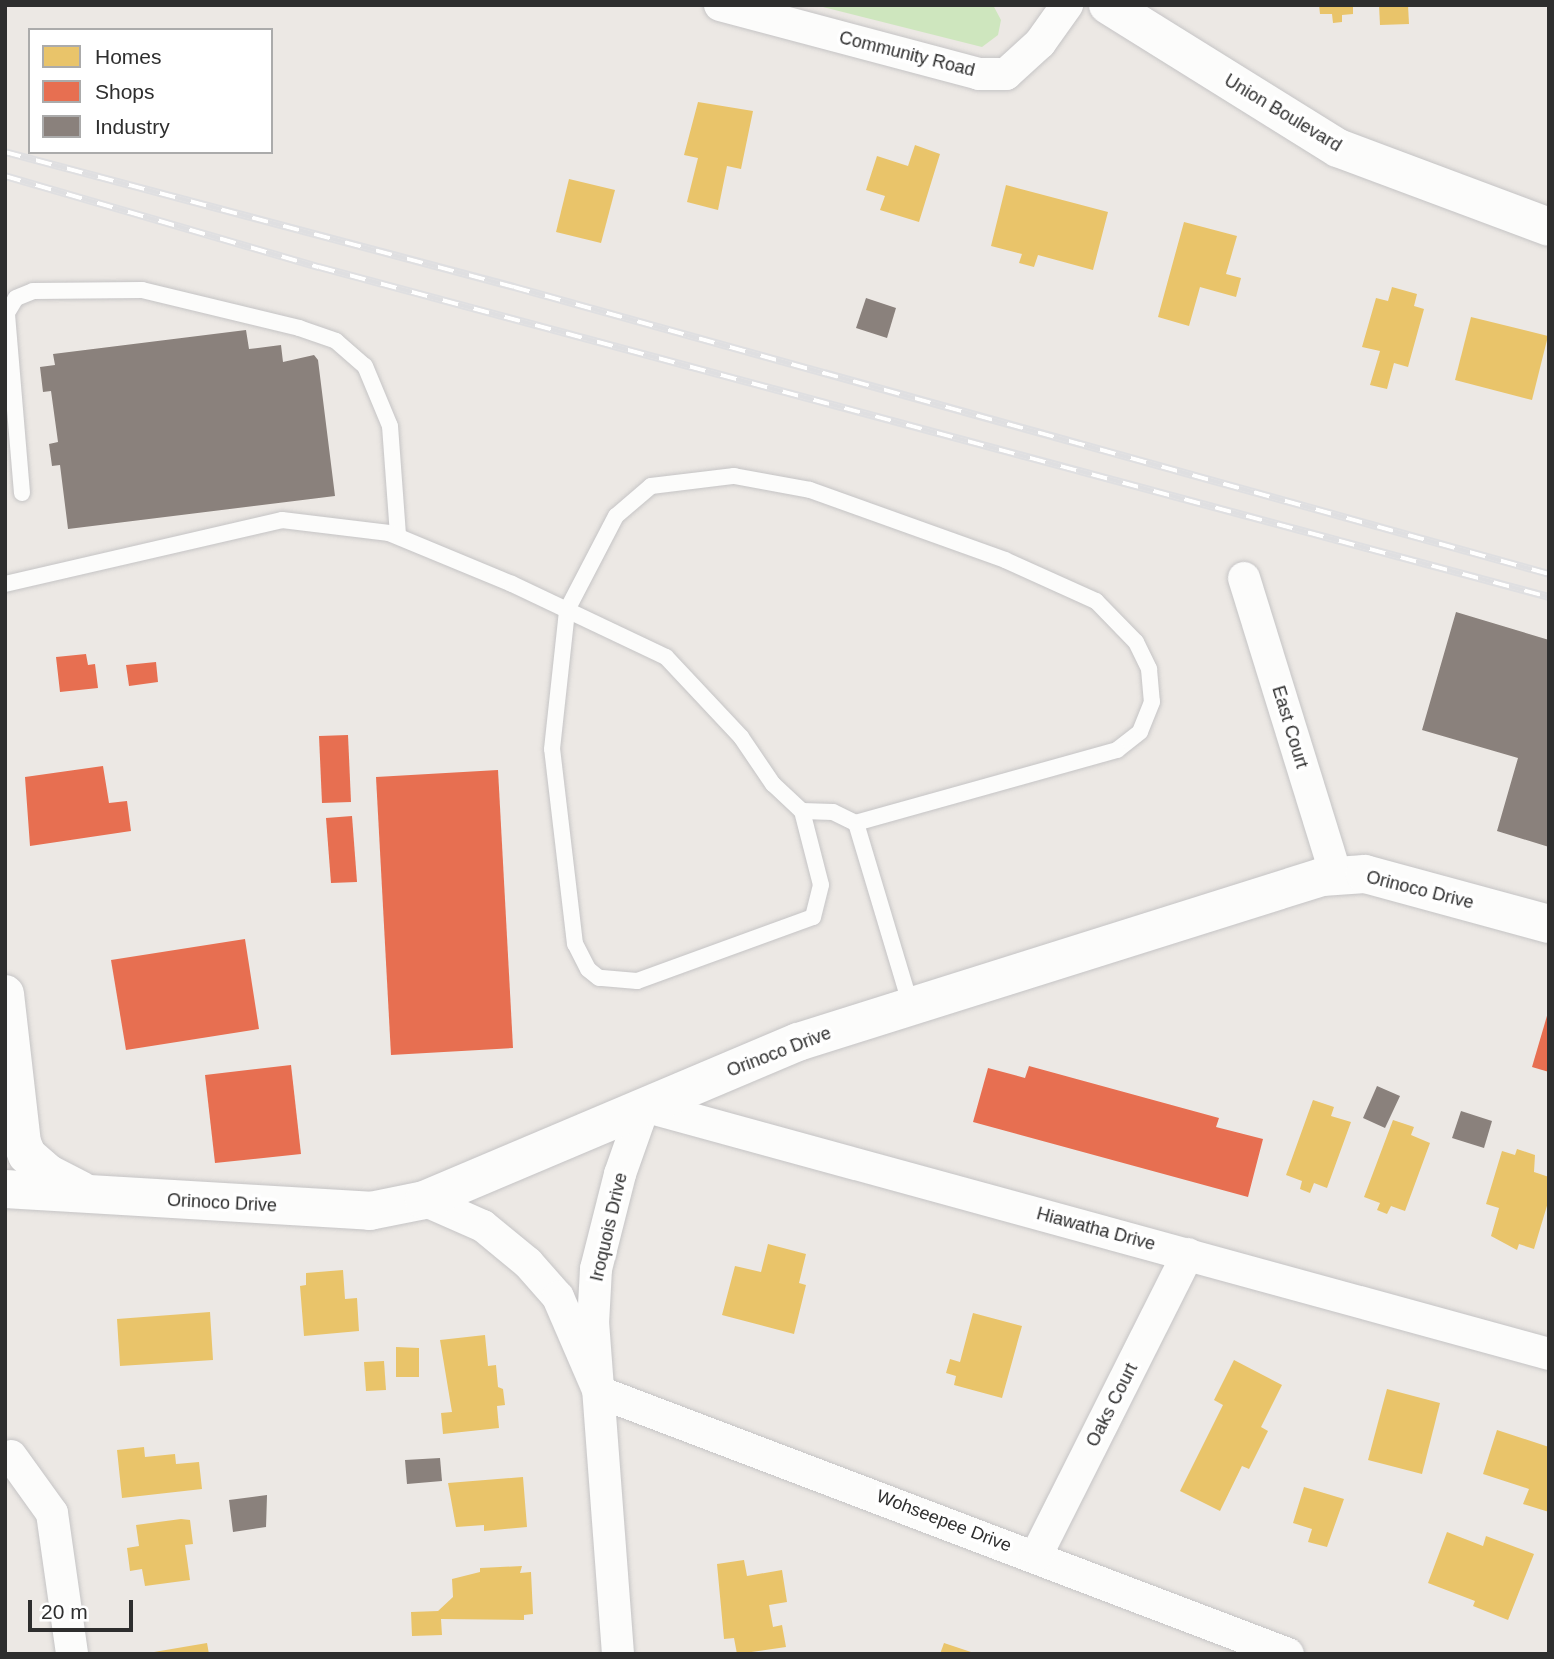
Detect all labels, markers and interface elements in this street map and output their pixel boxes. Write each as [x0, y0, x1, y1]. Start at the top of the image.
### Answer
street label: Community Road [837, 27, 977, 81]
legend [28, 28, 273, 154]
text: Homes [95, 45, 162, 68]
street label: Union Boulevard [1220, 69, 1346, 157]
text: Shops [95, 80, 155, 103]
text: Industry [95, 115, 170, 138]
street label: East Court [1267, 683, 1313, 771]
street label: Orinoco Drive [1364, 866, 1476, 914]
street label: Orinoco Drive [724, 1022, 834, 1082]
street label: Iroquois Drive [586, 1170, 632, 1284]
street label: Orinoco Drive [166, 1189, 278, 1217]
street label: Hiawatha Drive [1034, 1203, 1158, 1255]
street label: Oaks Court [1082, 1360, 1142, 1450]
street label: Wohseepee Drive [873, 1485, 1015, 1557]
scale bar [32, 1586, 136, 1630]
text: 20 m [41, 1600, 88, 1623]

